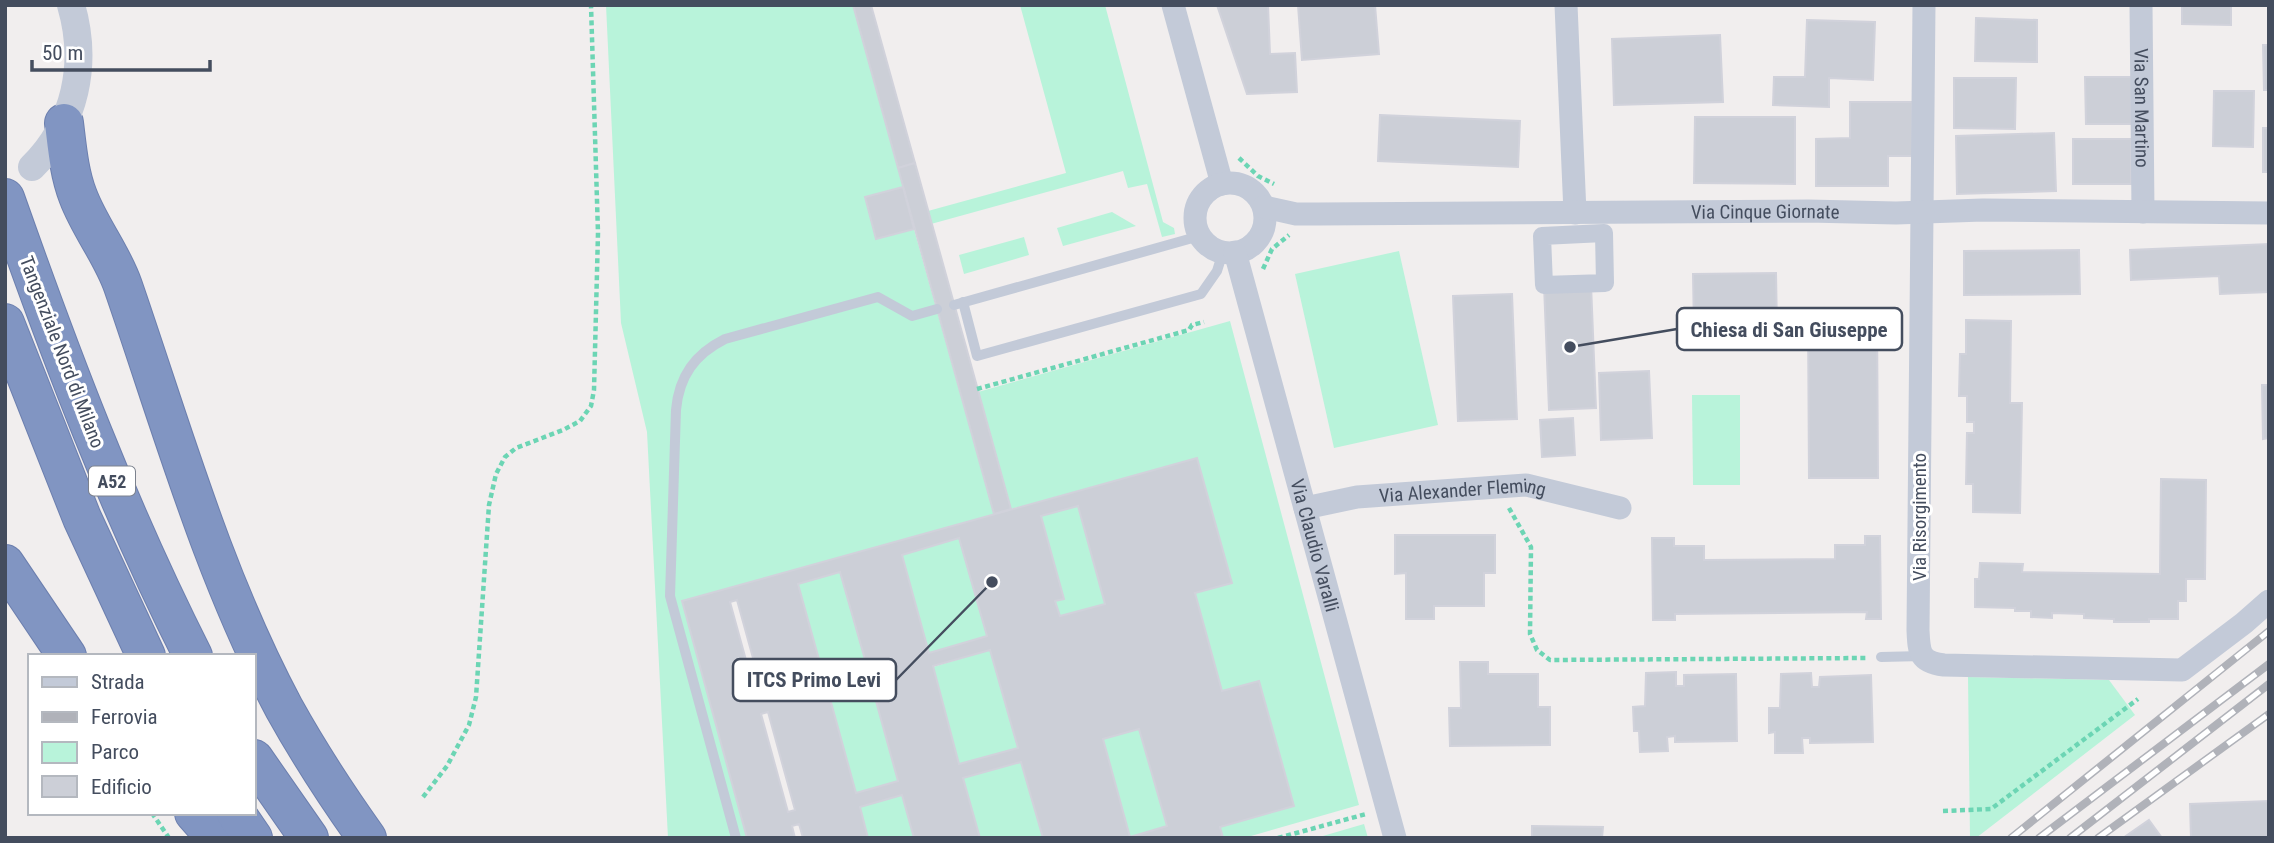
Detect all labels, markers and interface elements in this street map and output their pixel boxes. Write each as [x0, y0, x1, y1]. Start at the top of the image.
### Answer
scale bar [32, 28, 210, 72]
text: 50 m [42, 41, 83, 65]
street label: Via San Martino [2130, 48, 2154, 168]
street label: Via Cinque Giornate [1691, 199, 1840, 223]
street label: Tangenziale Nord di Milano [15, 253, 109, 451]
callout: Chiesa di San Giuseppe [1677, 308, 1902, 350]
text: Chiesa di San Giuseppe [1690, 318, 1888, 342]
street label: Via Risorgimento [1908, 453, 1931, 581]
road number: A52 [89, 466, 135, 495]
street label: Via Alexander Fleming [1378, 473, 1548, 507]
street label: Via Claudio Varalli [1286, 476, 1344, 614]
legend [28, 654, 256, 815]
callout: ITCS Primo Levi [733, 659, 896, 701]
text: ITCS Primo Levi [747, 668, 881, 692]
text: Strada [91, 670, 145, 694]
text: Ferrovia [91, 705, 158, 729]
text: Parco [91, 740, 139, 764]
text: Edificio [91, 775, 152, 799]

